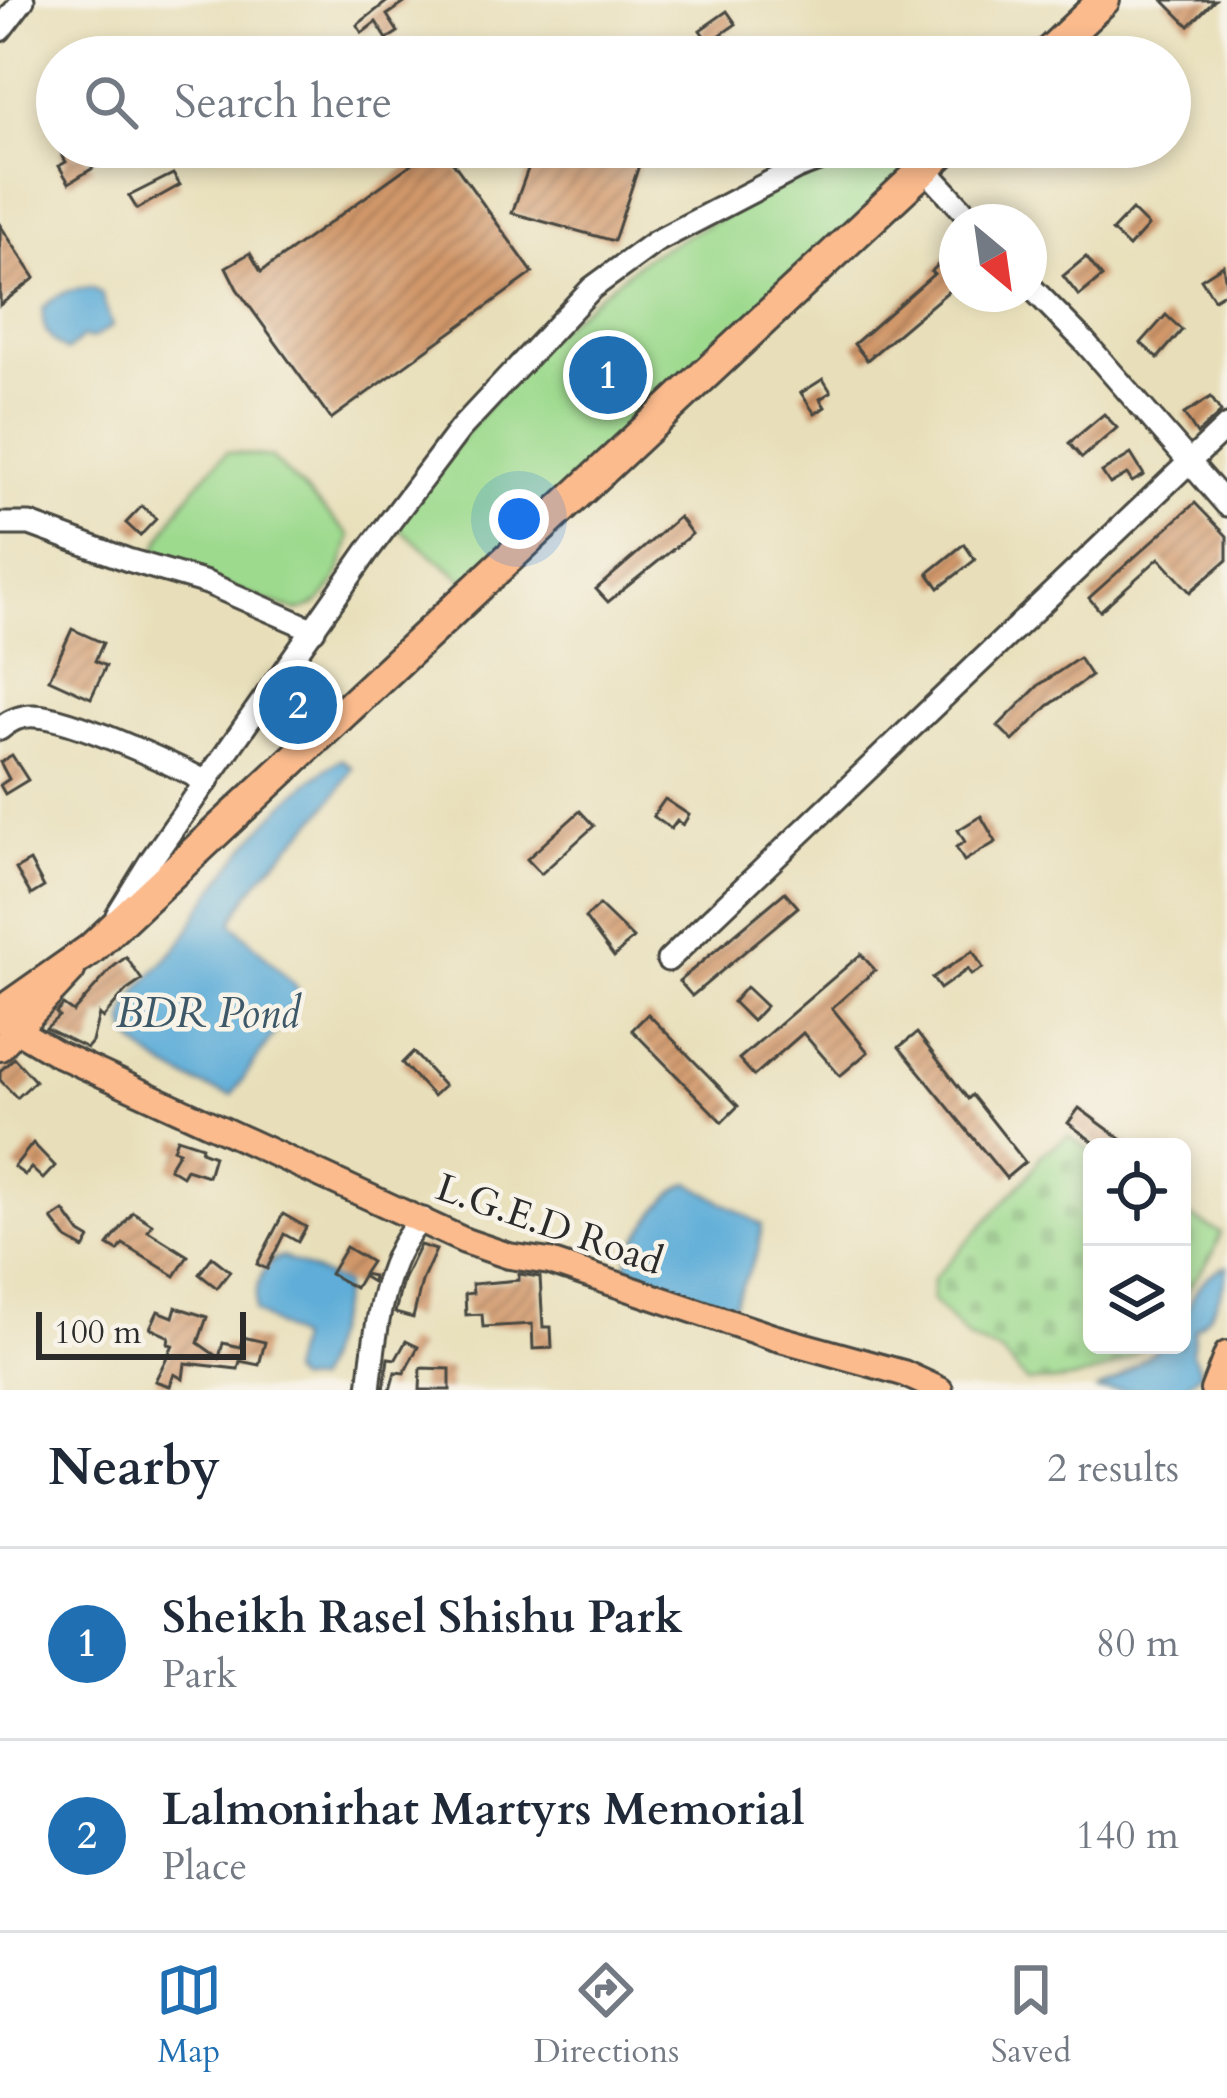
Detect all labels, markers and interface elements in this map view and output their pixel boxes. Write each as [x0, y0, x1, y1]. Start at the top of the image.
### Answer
search box [36, 36, 1191, 168]
icon: search [78, 69, 144, 135]
text: Search here [174, 72, 392, 133]
north arrow [939, 204, 1047, 312]
pin: 1 [569, 330, 647, 420]
your location [489, 489, 549, 549]
pin: 2 [259, 660, 337, 750]
water label: BDR Pond [116, 985, 302, 1042]
map controls [1083, 1138, 1191, 1354]
button: locate [1083, 1138, 1191, 1246]
street label: L.G.E.D Road [429, 1161, 670, 1288]
button: layers [1083, 1246, 1191, 1354]
scale bar [36, 1306, 246, 1359]
text: 100 m [54, 1310, 141, 1355]
text: Nearby [48, 1433, 220, 1503]
text: 2 results [1047, 1442, 1179, 1495]
text: Sheikh Rasel Shishu Park [162, 1587, 683, 1648]
text: 1 [77, 1617, 97, 1670]
text: 80 m [1096, 1617, 1179, 1670]
text: Park [162, 1648, 237, 1701]
text: Lalmonirhat Martyrs Memorial [162, 1779, 805, 1840]
text: 2 [77, 1809, 97, 1862]
text: 140 m [1076, 1809, 1179, 1862]
text: Place [162, 1840, 247, 1893]
tab: Map [156, 1957, 222, 2074]
tab: Directions [534, 1957, 679, 2074]
tab: Saved [991, 1957, 1071, 2074]

